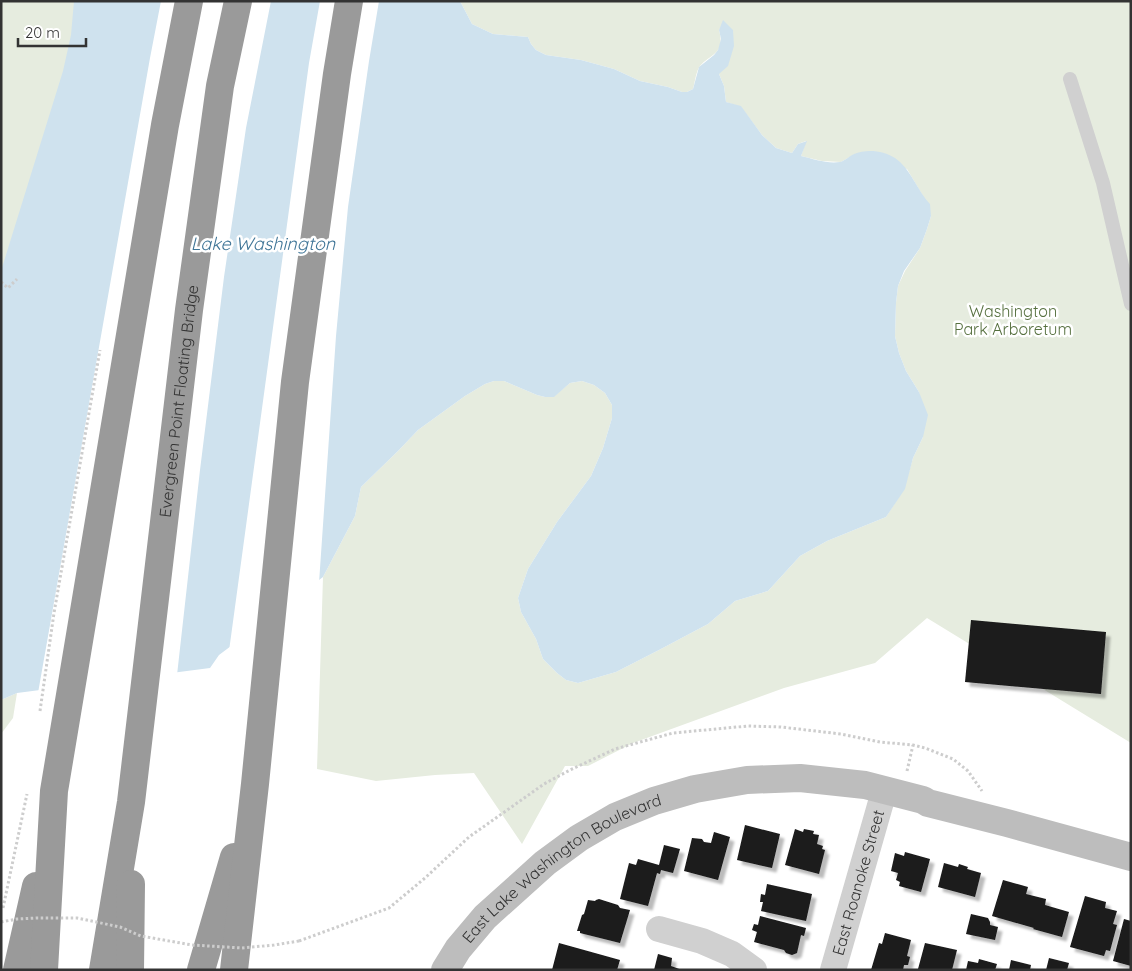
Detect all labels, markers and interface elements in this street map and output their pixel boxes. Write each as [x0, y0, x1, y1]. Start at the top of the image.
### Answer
scale bar [18, 15, 85, 47]
text: 20 m [25, 23, 60, 42]
water label: Lake Washington [191, 232, 336, 255]
street label: Evergreen Point Floating Bridge [155, 283, 202, 519]
park label: Washington Park Arboretum [954, 301, 1072, 339]
street label: East Lake Washington Boulevard [458, 789, 663, 947]
street label: East Roanoke Street [828, 807, 888, 958]

